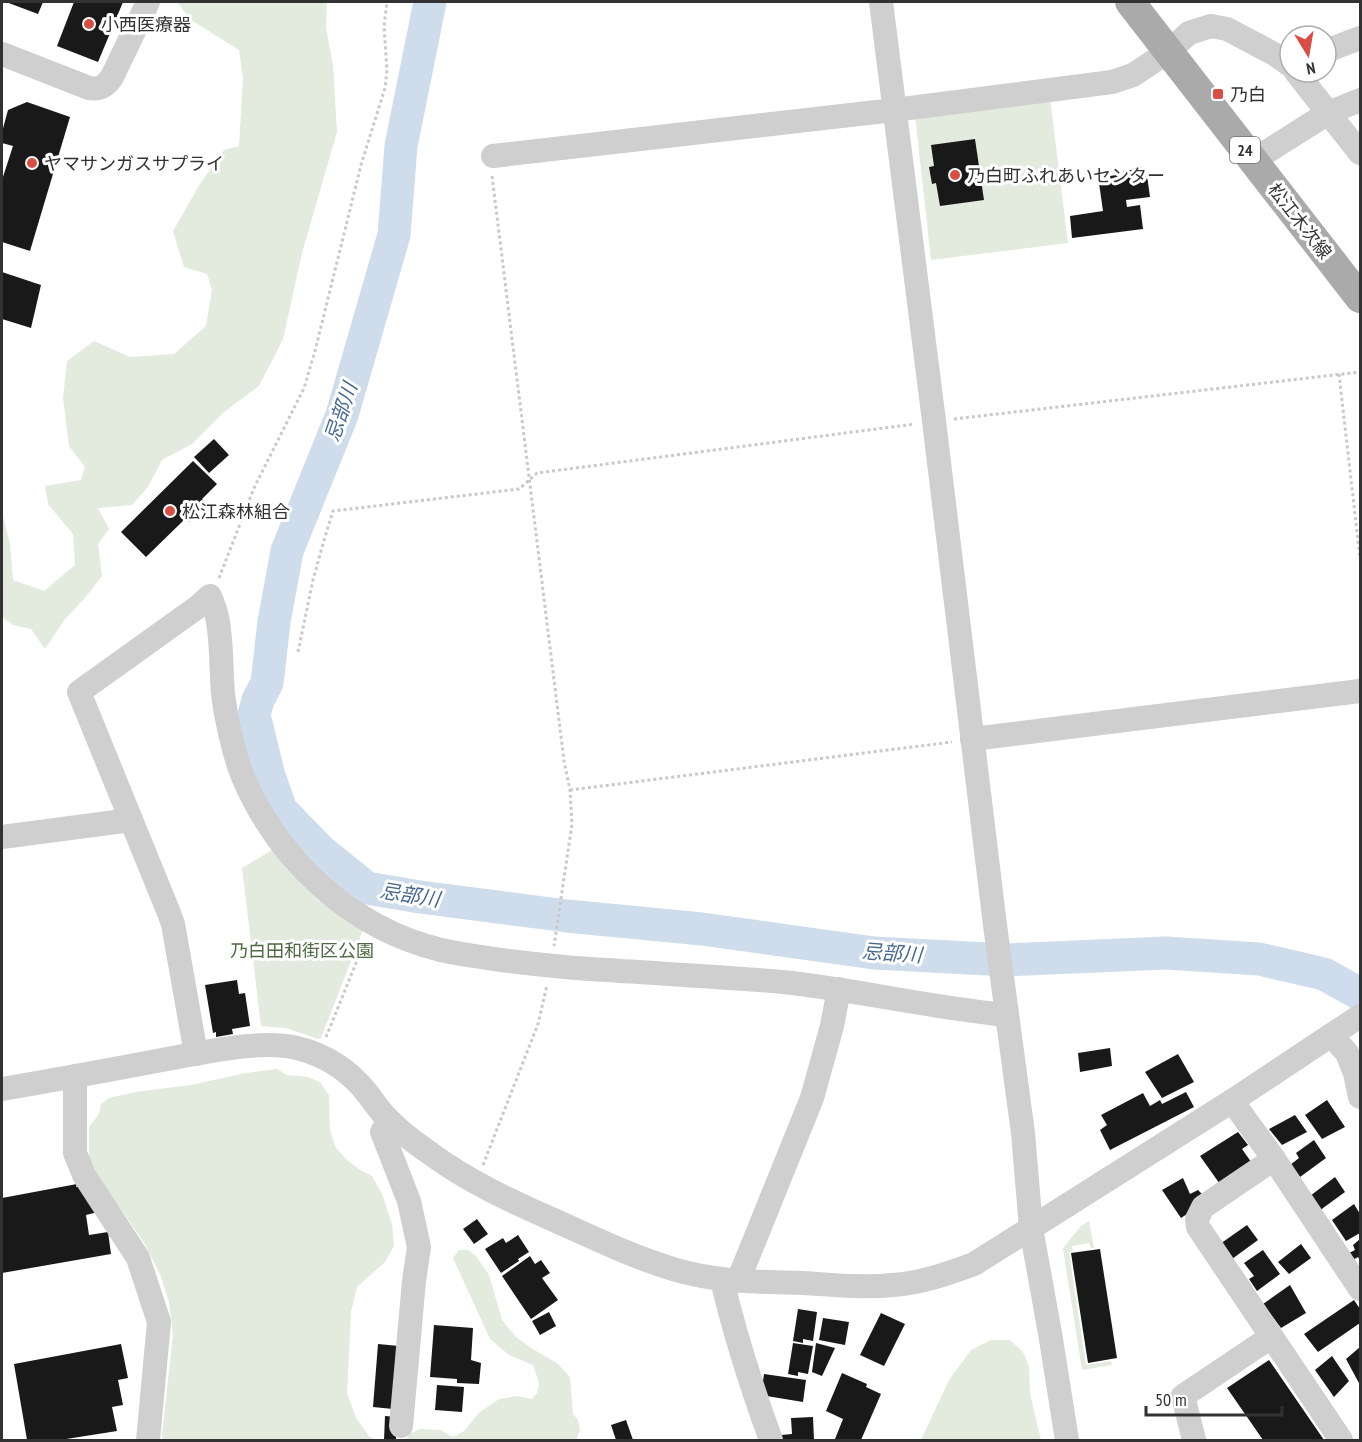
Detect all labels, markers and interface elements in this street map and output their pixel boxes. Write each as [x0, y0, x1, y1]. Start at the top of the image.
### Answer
place label: 小西医療器 [101, 13, 191, 36]
marker: 小西医療器 [82, 17, 96, 31]
north arrow [1278, 24, 1338, 84]
text: N [1305, 58, 1317, 79]
place label: 乃白 [1230, 83, 1266, 106]
marker: 乃白 [1211, 87, 1225, 101]
road number: 24 [1230, 137, 1260, 163]
place label: ヤマサンガスサプライ [44, 152, 224, 175]
marker: ヤマサンガスサプライ [25, 156, 39, 170]
place label: 乃白町ふれあいセンター [967, 164, 1165, 187]
marker: 乃白町ふれあいセンター [948, 168, 962, 182]
street label: 松江木次線 [1263, 178, 1337, 264]
water label: 忌部川 [319, 378, 364, 445]
place label: 松江森林組合 [182, 500, 290, 523]
marker: 松江森林組合 [163, 504, 177, 518]
water label: 忌部川 [378, 877, 444, 913]
water label: 忌部川 [861, 938, 925, 968]
park label: 乃白田和街区公園 [230, 939, 374, 962]
scale bar [1146, 1379, 1282, 1417]
text: 50 m [1155, 1388, 1187, 1411]

